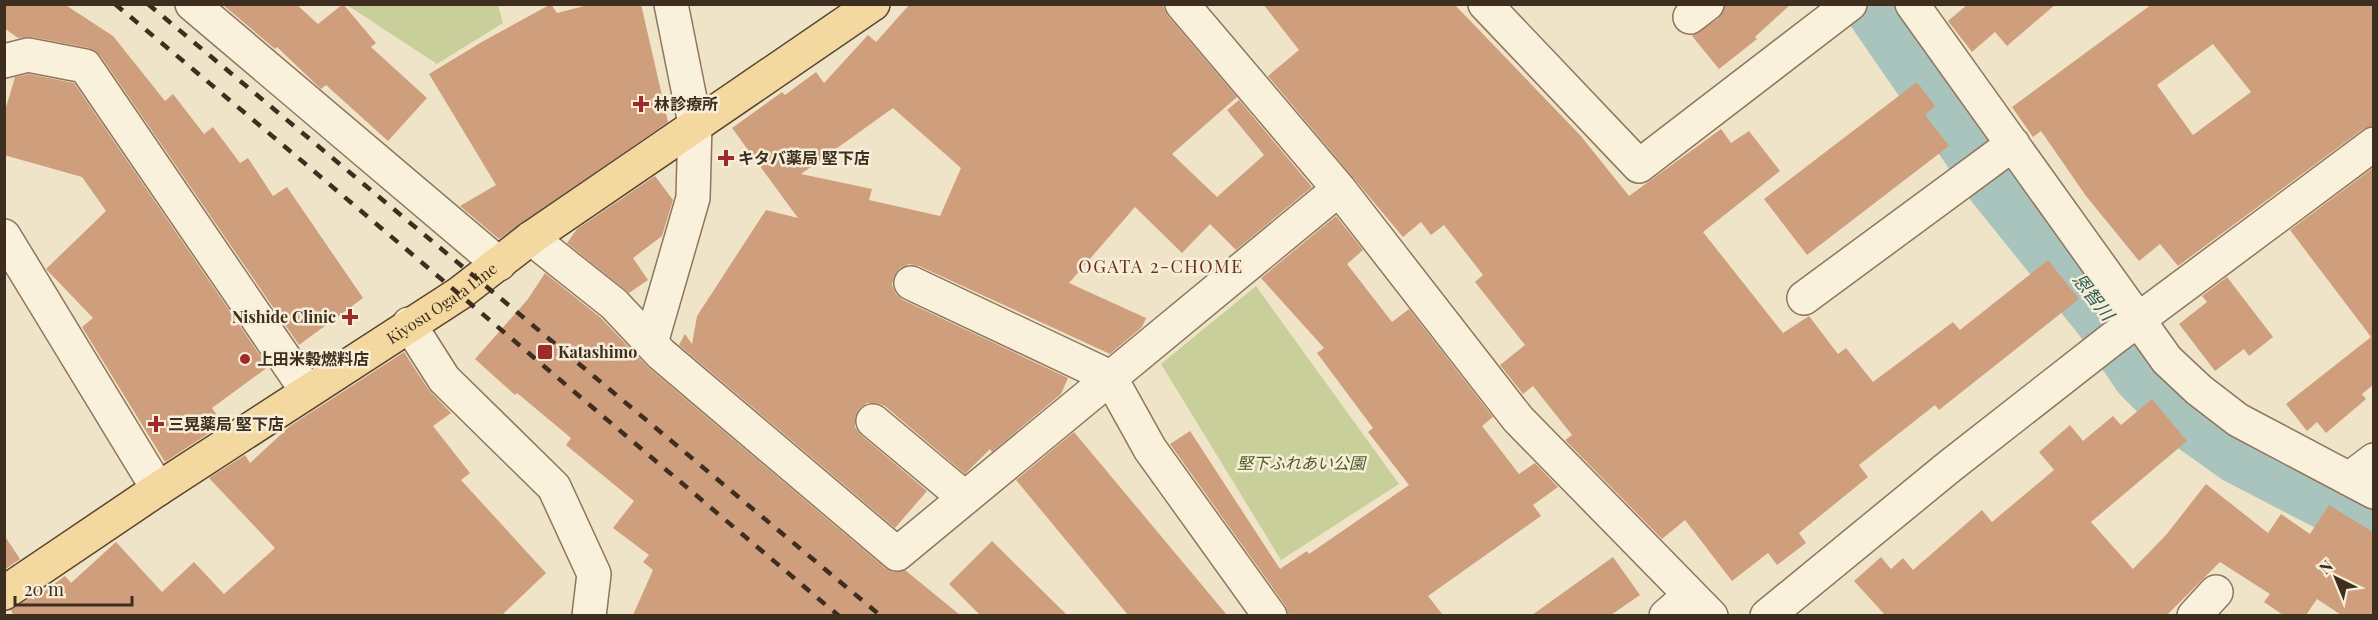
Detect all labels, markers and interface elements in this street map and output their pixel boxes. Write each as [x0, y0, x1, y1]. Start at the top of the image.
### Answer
place label: 林診療所 [654, 93, 718, 114]
marker: 林診療所 [632, 95, 650, 113]
place label: キタバ薬局 堅下店 [738, 147, 870, 168]
marker: キタバ薬局 堅下店 [719, 151, 733, 165]
district label: OGATA 2-CHOME [1078, 254, 1244, 278]
street label: Kiyosu Ogata Line [382, 257, 501, 348]
water label: 恩智川 [2068, 268, 2121, 327]
place label: Nishide Clinic [232, 306, 336, 327]
marker: Nishide Clinic [341, 308, 359, 326]
place label: Katashimo [558, 341, 637, 362]
marker: Katashimo [536, 343, 554, 361]
place label: 上田米穀燃料店 [257, 348, 369, 369]
marker: 上田米穀燃料店 [238, 352, 252, 366]
place label: 三晃薬局 堅下店 [168, 413, 284, 434]
marker: 三晃薬局 堅下店 [149, 417, 163, 431]
park label: 堅下ふれあい公園 [1237, 452, 1367, 473]
north arrow [2306, 548, 2366, 608]
text: N [2314, 555, 2337, 578]
scale bar [15, 569, 132, 607]
text: 20 m [24, 577, 64, 601]

